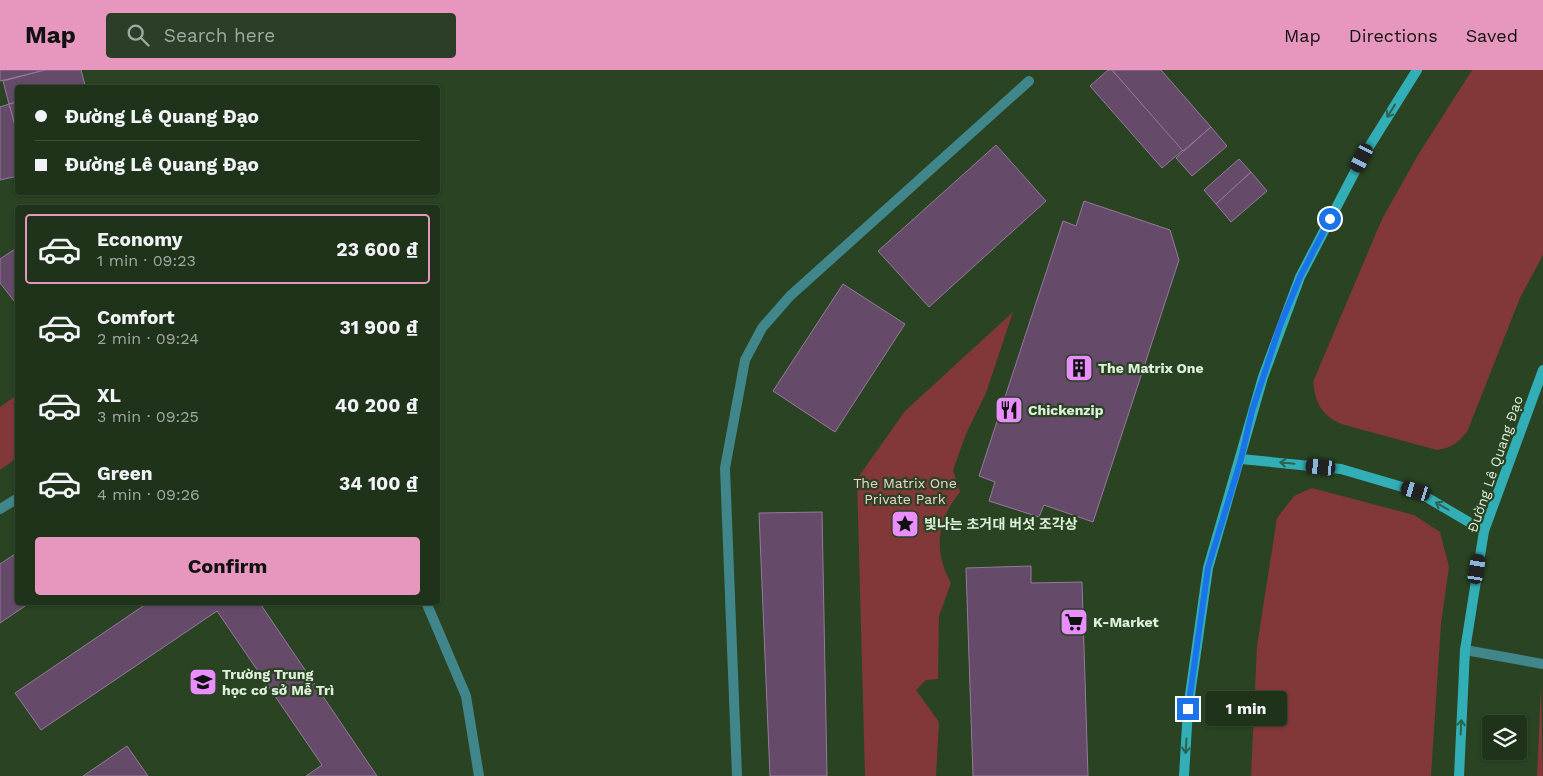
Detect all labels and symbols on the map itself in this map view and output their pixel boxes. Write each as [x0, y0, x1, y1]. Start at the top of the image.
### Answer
one-way arrow [1386, 104, 1396, 118]
car [1348, 141, 1375, 175]
route start [1319, 208, 1341, 230]
building icon: The Matrix One [1064, 353, 1094, 383]
place label: The Matrix One [1098, 360, 1204, 376]
street label: Đường Lê Quang Đạo [1464, 393, 1526, 535]
restaurant icon: Chickenzip [994, 395, 1024, 425]
place label: Chickenzip [1028, 402, 1104, 418]
car [1305, 458, 1336, 476]
one-way arrow [1279, 459, 1295, 468]
park label: The Matrix One Private Park [853, 475, 957, 507]
car [1399, 479, 1432, 503]
one-way arrow [1435, 501, 1449, 511]
place icon: 빛나는 초거대 버섯 조각상 [890, 509, 920, 539]
place label: 빛나는 초거대 버섯 조각상 [924, 516, 1078, 532]
car [1467, 553, 1486, 585]
supermarket icon: K-Market [1059, 607, 1089, 637]
place label: K-Market [1093, 614, 1159, 630]
place label: Trường Trung học cơ sở Mễ Trì [222, 666, 334, 698]
school or university icon: Trường Trung học cơ sở Mễ Trì [188, 667, 218, 697]
callout: 1 min [1206, 692, 1288, 726]
route end [1177, 698, 1199, 720]
one-way arrow [1457, 720, 1466, 736]
one-way arrow [1181, 738, 1190, 754]

